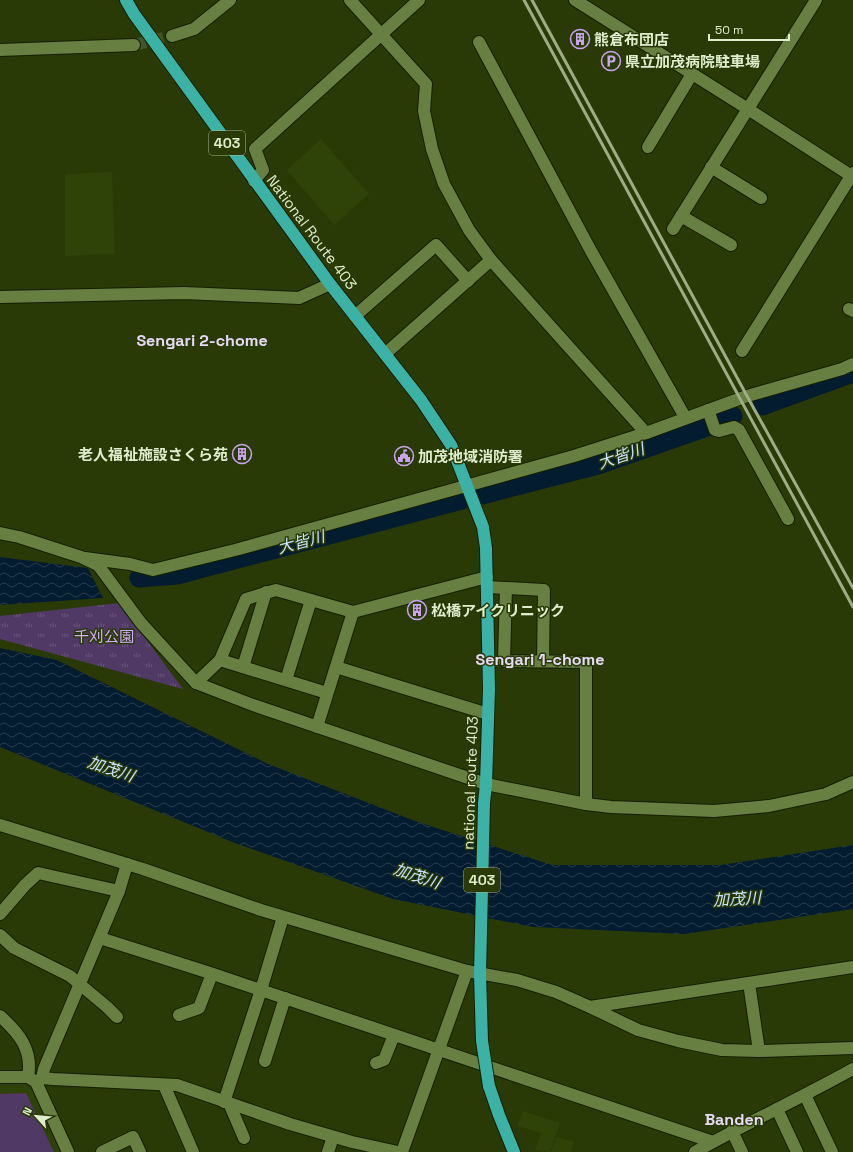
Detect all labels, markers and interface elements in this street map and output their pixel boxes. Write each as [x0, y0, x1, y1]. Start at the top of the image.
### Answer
scale bar [709, 16, 789, 42]
text: 50 m [715, 22, 743, 38]
building icon: 熊倉布団店 [569, 28, 591, 50]
place label: 熊倉布団店 [594, 30, 669, 49]
parking icon: 県立加茂病院駐車場 [600, 50, 622, 72]
place label: 県立加茂病院駐車場 [625, 52, 760, 71]
road number: 403 [209, 131, 245, 155]
street label: National Route 403 [263, 171, 361, 293]
district label: Sengari 2-chome [136, 330, 268, 351]
water label: 大皆川 [595, 438, 649, 474]
building icon: 老人福祉施設さくら苑 [231, 443, 253, 465]
place label: 老人福祉施設さくら苑 [78, 445, 228, 464]
public building icon: 加茂地域消防署 [393, 445, 415, 467]
place label: 加茂地域消防署 [418, 447, 523, 466]
water label: 大皆川 [275, 525, 329, 558]
building icon: 松橋アイクリニック [406, 599, 428, 621]
place label: 松橋アイクリニック [431, 601, 565, 620]
park label: 千刈公園 [74, 627, 134, 646]
district label: Sengari 1-chome [476, 649, 604, 670]
street label: national route 403 [458, 716, 482, 850]
water label: 加茂川 [85, 751, 139, 787]
water label: 加茂川 [391, 858, 445, 894]
road number: 403 [464, 868, 500, 892]
water label: 加茂川 [712, 887, 764, 911]
north arrow [16, 1096, 56, 1136]
text: N [19, 1105, 35, 1118]
district label: Banden [704, 1109, 764, 1130]

